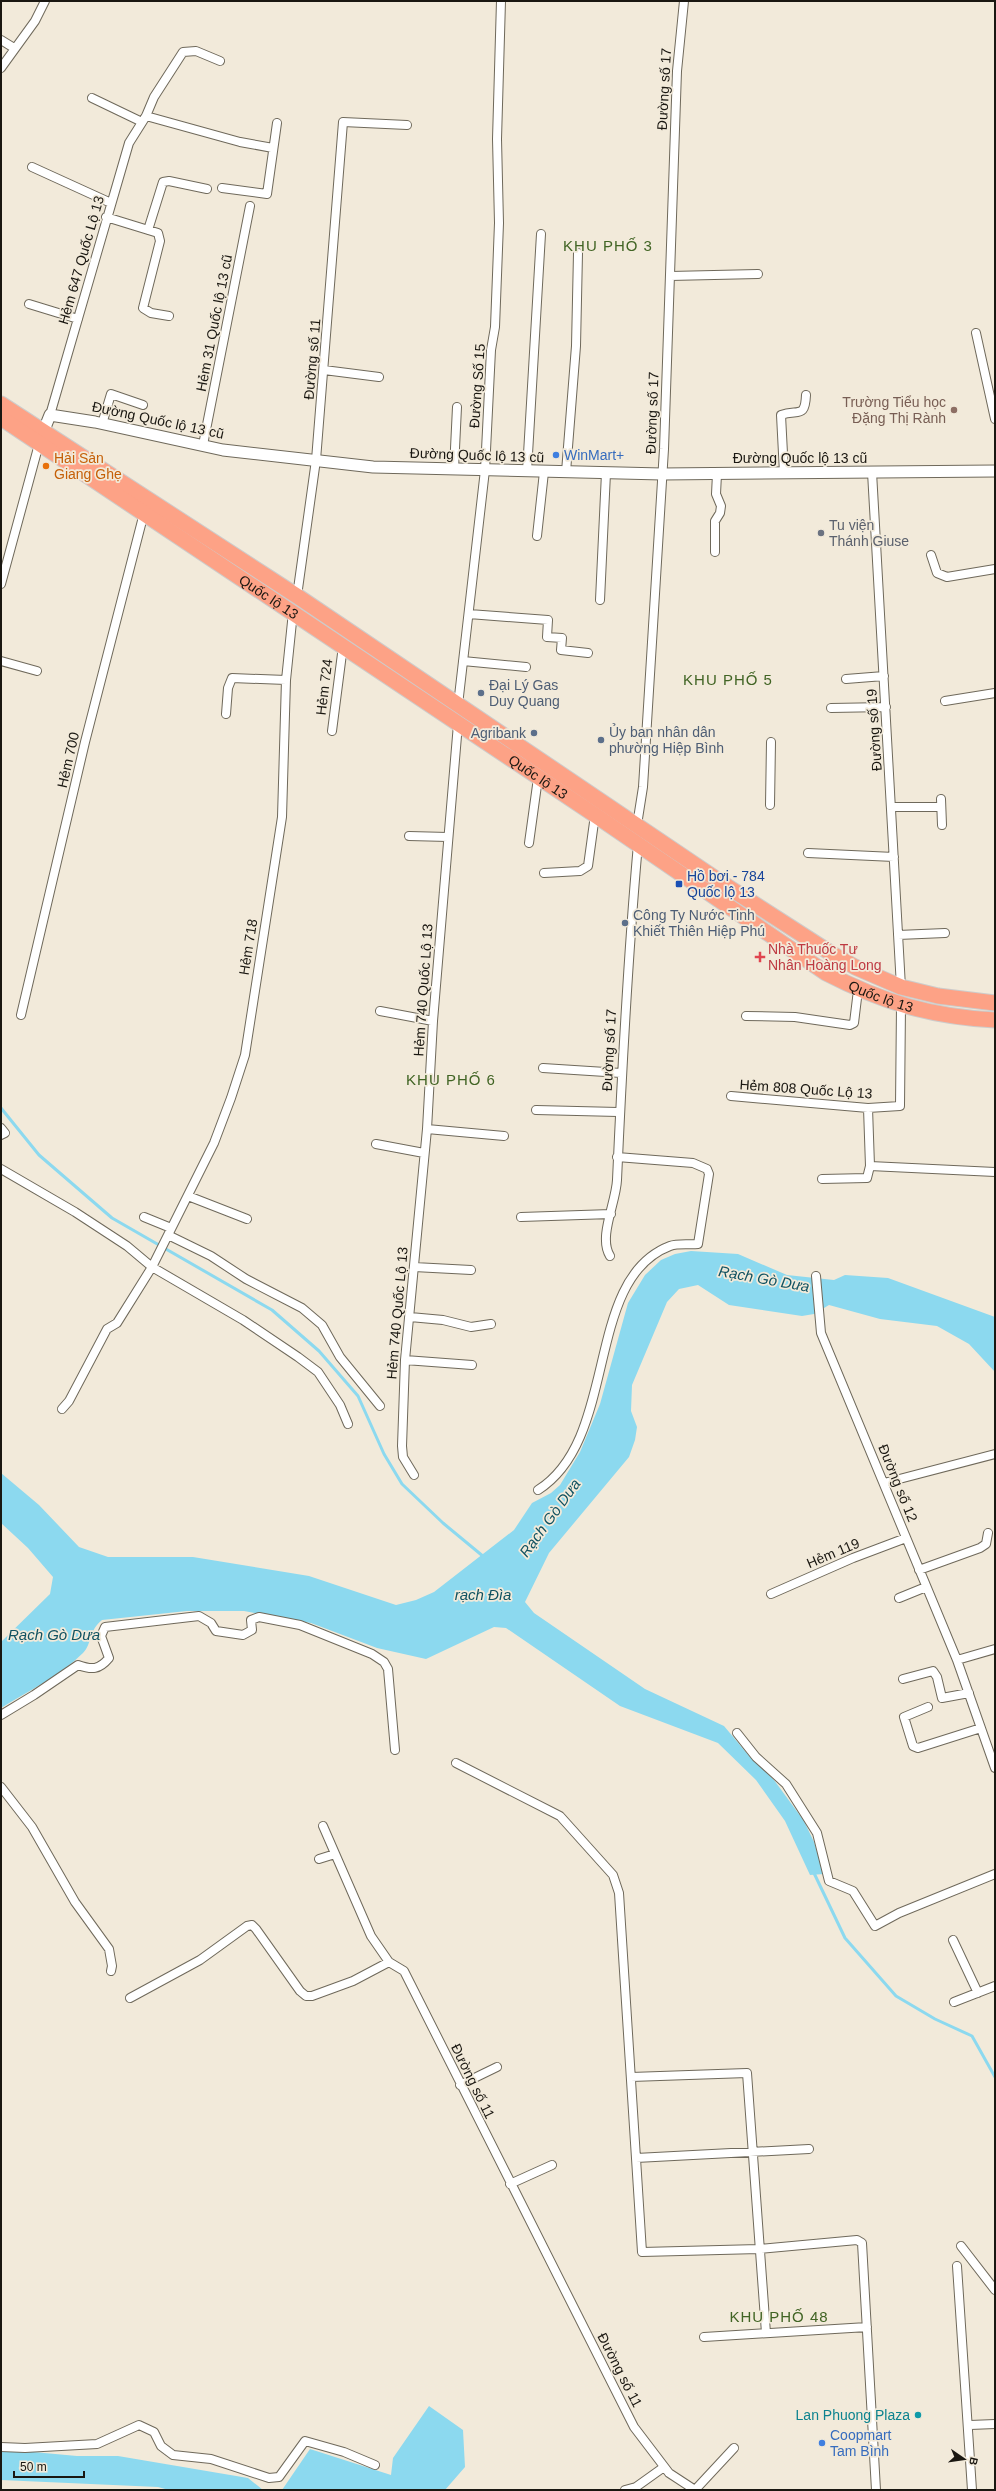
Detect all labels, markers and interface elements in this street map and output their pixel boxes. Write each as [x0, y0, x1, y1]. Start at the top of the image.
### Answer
street label: Đường số 17 [654, 47, 674, 131]
street label: Hẻm 647 Quốc Lộ 13 [55, 194, 107, 326]
district label: KHU PHỐ 3 [563, 237, 653, 254]
street label: Hẻm 31 Quốc lộ 13 cũ [193, 253, 235, 393]
street label: Đường số 11 [300, 318, 324, 400]
street label: Đường Số 15 [466, 343, 488, 429]
street label: Đường số 17 [643, 371, 661, 454]
place label: Trường Tiểu học Đặng Thị Rành [842, 394, 946, 426]
street label: Đường Quốc lộ 13 cũ [91, 398, 225, 442]
marker: Trường Tiểu học Đặng Thị Rành [949, 405, 959, 415]
street label: Đường Quốc lộ 13 cũ [410, 445, 544, 465]
place label: WinMart+ [564, 447, 624, 463]
place label: Hải Sản Giang Ghẹ [54, 450, 122, 482]
marker: WinMart+ [551, 450, 561, 460]
street label: Đường Quốc lộ 13 cũ [733, 450, 867, 466]
marker: Hải Sản Giang Ghẹ [41, 461, 51, 471]
place label: Tu viện Thánh Giuse [829, 517, 909, 549]
marker: Tu viện Thánh Giuse [816, 528, 826, 538]
street label: Quốc lộ 13 [236, 571, 302, 623]
street label: Hẻm 724 [313, 658, 335, 716]
district label: KHU PHỐ 5 [683, 671, 773, 688]
place label: Đại Lý Gas Duy Quang [489, 677, 560, 709]
marker: Đại Lý Gas Duy Quang [476, 688, 486, 698]
street label: Đường số 19 [863, 688, 885, 772]
place label: Ủy ban nhân dân phường Hiệp Bình [609, 723, 724, 756]
place label: Agribank [471, 725, 527, 741]
marker: Agribank [529, 728, 539, 738]
street label: Hẻm 700 [54, 730, 82, 789]
marker: Ủy ban nhân dân phường Hiệp Bình [596, 735, 606, 745]
street label: Quốc lộ 13 [505, 751, 571, 803]
place label: Hồ bơi - 784 Quốc lộ 13 [687, 868, 765, 900]
marker: Hồ bơi - 784 Quốc lộ 13 [674, 879, 684, 889]
place label: Công Ty Nước Tinh Khiết Thiên Hiệp Phú [633, 907, 765, 939]
street label: Hẻm 718 [236, 917, 260, 976]
marker: Công Ty Nước Tinh Khiết Thiên Hiệp Phú [620, 918, 630, 928]
street label: Hẻm 740 Quốc Lộ 13 [410, 923, 436, 1057]
place label: Nhà Thuốc Tư Nhân Hoàng Long [768, 941, 882, 973]
marker: Nhà Thuốc Tư Nhân Hoàng Long [755, 952, 765, 962]
street label: Quốc lộ 13 [846, 977, 915, 1015]
street label: Đường số 17 [599, 1008, 619, 1092]
district label: KHU PHỐ 6 [406, 1071, 496, 1088]
street label: Hẻm 808 Quốc Lộ 13 [739, 1076, 873, 1102]
street label: Hẻm 740 Quốc Lộ 13 [383, 1246, 411, 1380]
water label: Rạch Gò Dưa [717, 1262, 811, 1295]
street label: Đường số 12 [875, 1442, 921, 1524]
water label: Rạch Gò Dưa [516, 1475, 584, 1560]
street label: Hẻm 119 [804, 1535, 862, 1571]
water label: rạch Đìa [455, 1586, 511, 1603]
water label: Rạch Gò Dưa [8, 1626, 100, 1643]
street label: Đường số 11 [448, 2041, 498, 2121]
district label: KHU PHỐ 48 [729, 2308, 829, 2325]
street label: Đường số 11 [594, 2330, 646, 2410]
place label: Lan Phuong Plaza [796, 2407, 910, 2423]
marker: Lan Phuong Plaza [913, 2410, 923, 2420]
place label: Coopmart Tam Bình [830, 2427, 892, 2459]
marker: Coopmart Tam Bình [817, 2438, 827, 2448]
north arrow [944, 2439, 984, 2479]
scale bar [14, 2453, 84, 2479]
text: B [967, 2456, 980, 2467]
text: 50 m [20, 2460, 47, 2474]

